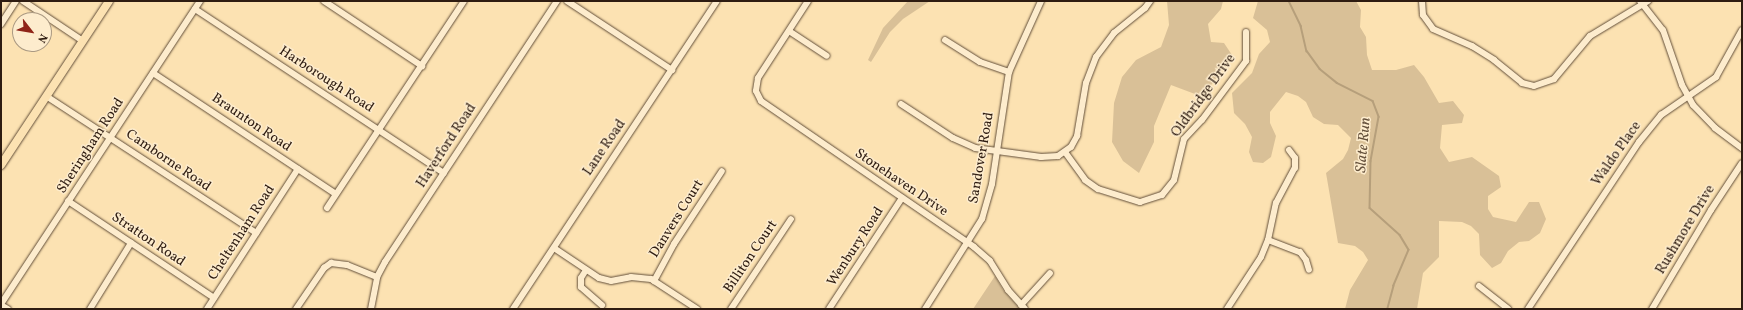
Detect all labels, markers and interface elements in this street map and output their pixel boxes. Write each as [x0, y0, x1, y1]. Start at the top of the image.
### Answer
north arrow [12, 12, 52, 52]
text: N [33, 31, 50, 45]
street label: Harborough Road [275, 43, 377, 117]
street label: Oldbridge Drive [1168, 51, 1240, 141]
street label: Braunton Road [208, 90, 294, 156]
street label: Sheringham Road [54, 95, 128, 197]
street label: Haverford Road [413, 101, 481, 191]
street label: Sandover Road [966, 111, 998, 205]
street label: Lane Road [580, 117, 630, 179]
water label: Slate Run [1353, 117, 1375, 173]
street label: Waldo Place [1589, 119, 1645, 189]
street label: Camborne Road [122, 126, 214, 196]
street label: Stonehaven Drive [851, 146, 951, 220]
street label: Danvers Court [646, 177, 708, 261]
street label: Cheltenham Road [205, 182, 279, 284]
street label: Rushmore Drive [1653, 182, 1719, 278]
street label: Wenbury Road [824, 204, 888, 290]
street label: Stratton Road [108, 209, 188, 271]
street label: Billiton Court [721, 217, 781, 297]

